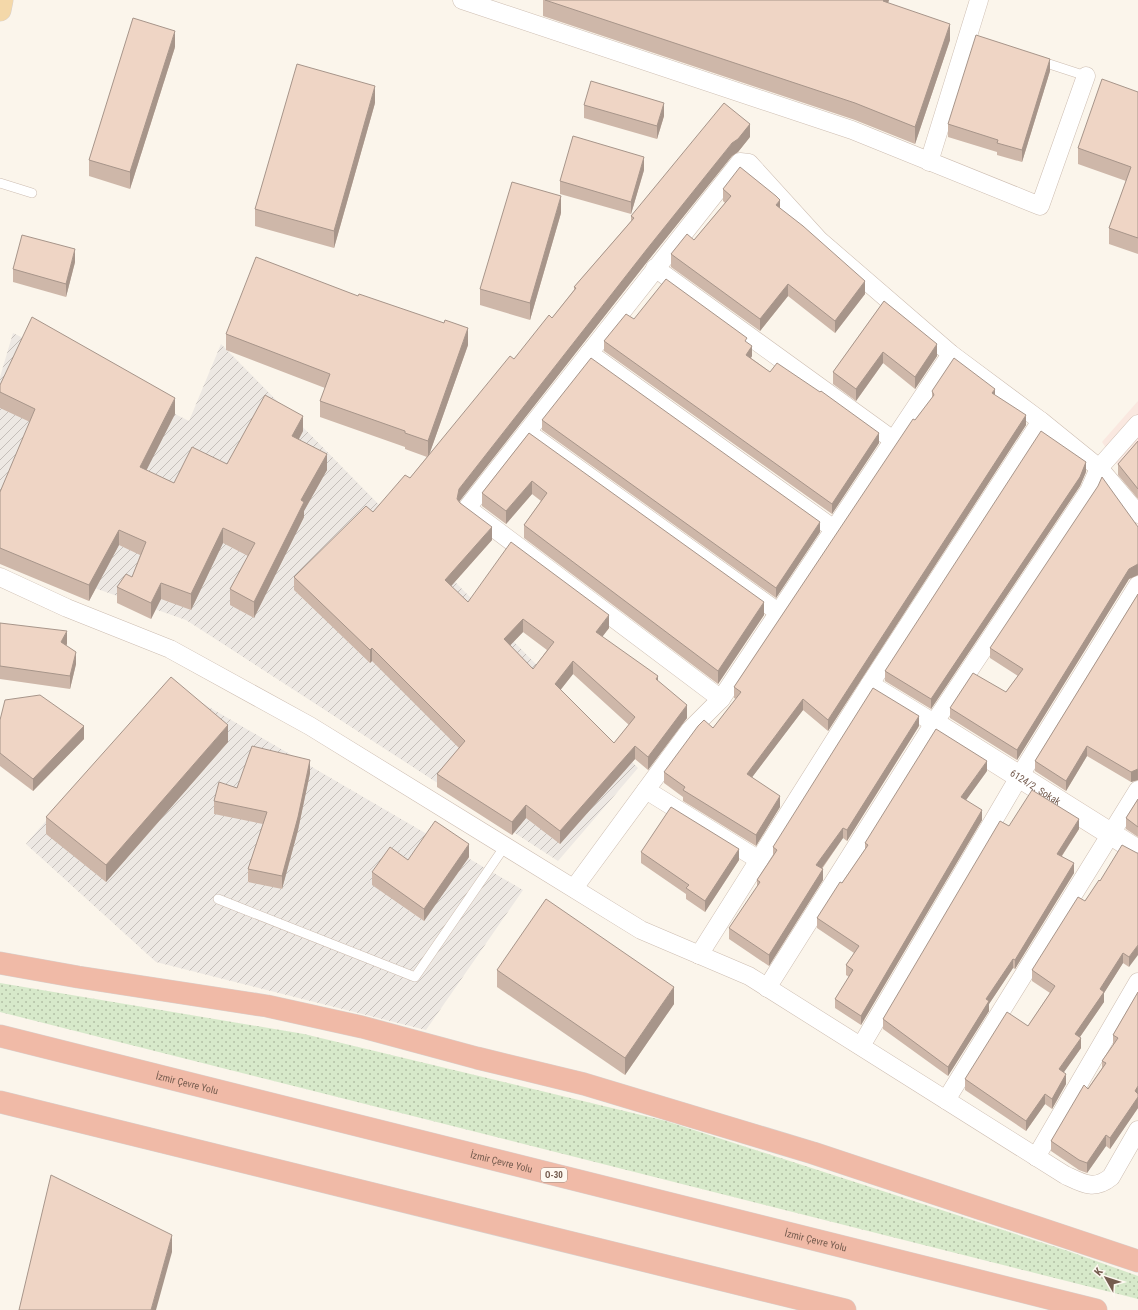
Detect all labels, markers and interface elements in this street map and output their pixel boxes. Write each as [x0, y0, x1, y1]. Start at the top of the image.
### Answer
street label: 6124/2. Sokak [1008, 767, 1063, 807]
street label: İzmir Çevre Yolu [155, 1069, 220, 1096]
street label: İzmir Çevre Yolu [469, 1148, 534, 1175]
road number: O-30 [541, 1168, 567, 1182]
street label: İzmir Çevre Yolu [784, 1226, 848, 1254]
north arrow [1086, 1258, 1126, 1298]
text: K [1092, 1265, 1106, 1278]

